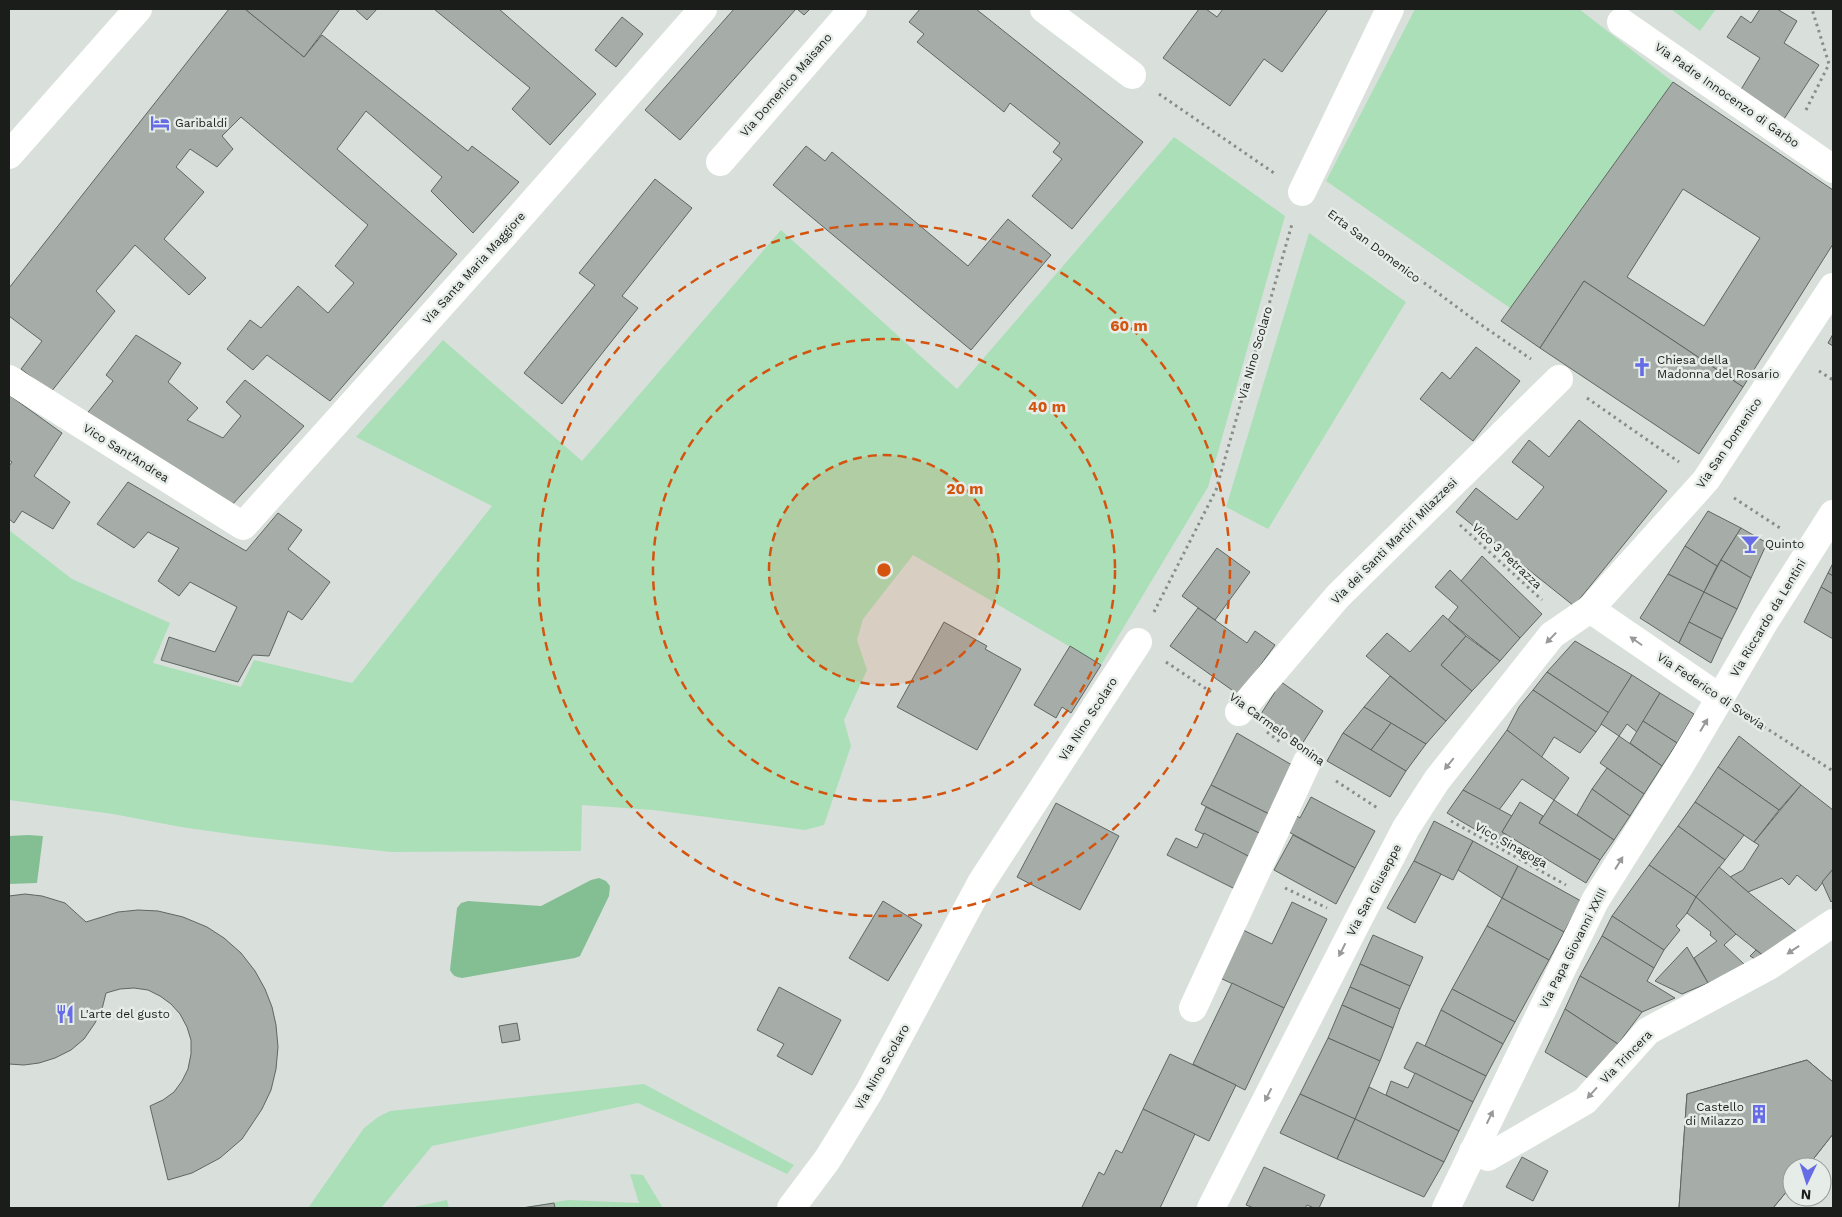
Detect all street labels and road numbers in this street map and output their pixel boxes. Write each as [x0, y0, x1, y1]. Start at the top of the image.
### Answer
street label: Via Domenico Maisano [737, 30, 835, 140]
street label: Via Padre Innocenzo di Garbo [1652, 40, 1802, 150]
street label: Erta San Domenico [1325, 207, 1423, 285]
street label: Via Santa Maria Maggiore [420, 209, 528, 327]
street label: Via Nino Scolaro [1235, 305, 1275, 401]
street label: Via San Domenico [1693, 395, 1765, 491]
street label: Vico Sant'Andrea [80, 421, 172, 485]
street label: Via dei Santi Martiri Milazzesi [1328, 475, 1460, 607]
street label: Vico 3 Petrazza [1469, 520, 1545, 592]
street label: Via Riccardo da Lentini [1727, 557, 1809, 679]
street label: Via Federico di Svevia [1654, 650, 1768, 733]
street label: Via Nino Scolaro [1056, 675, 1120, 763]
street label: Via Carmelo Bonina [1226, 690, 1328, 768]
street label: Vico Sinagoga [1472, 819, 1550, 871]
street label: Via San Giuseppe [1344, 842, 1404, 938]
street label: Via Papa Giovanni XXIII [1537, 886, 1609, 1010]
street label: Via Nino Scolaro [852, 1022, 912, 1112]
street label: Via Trincera [1597, 1027, 1655, 1086]

